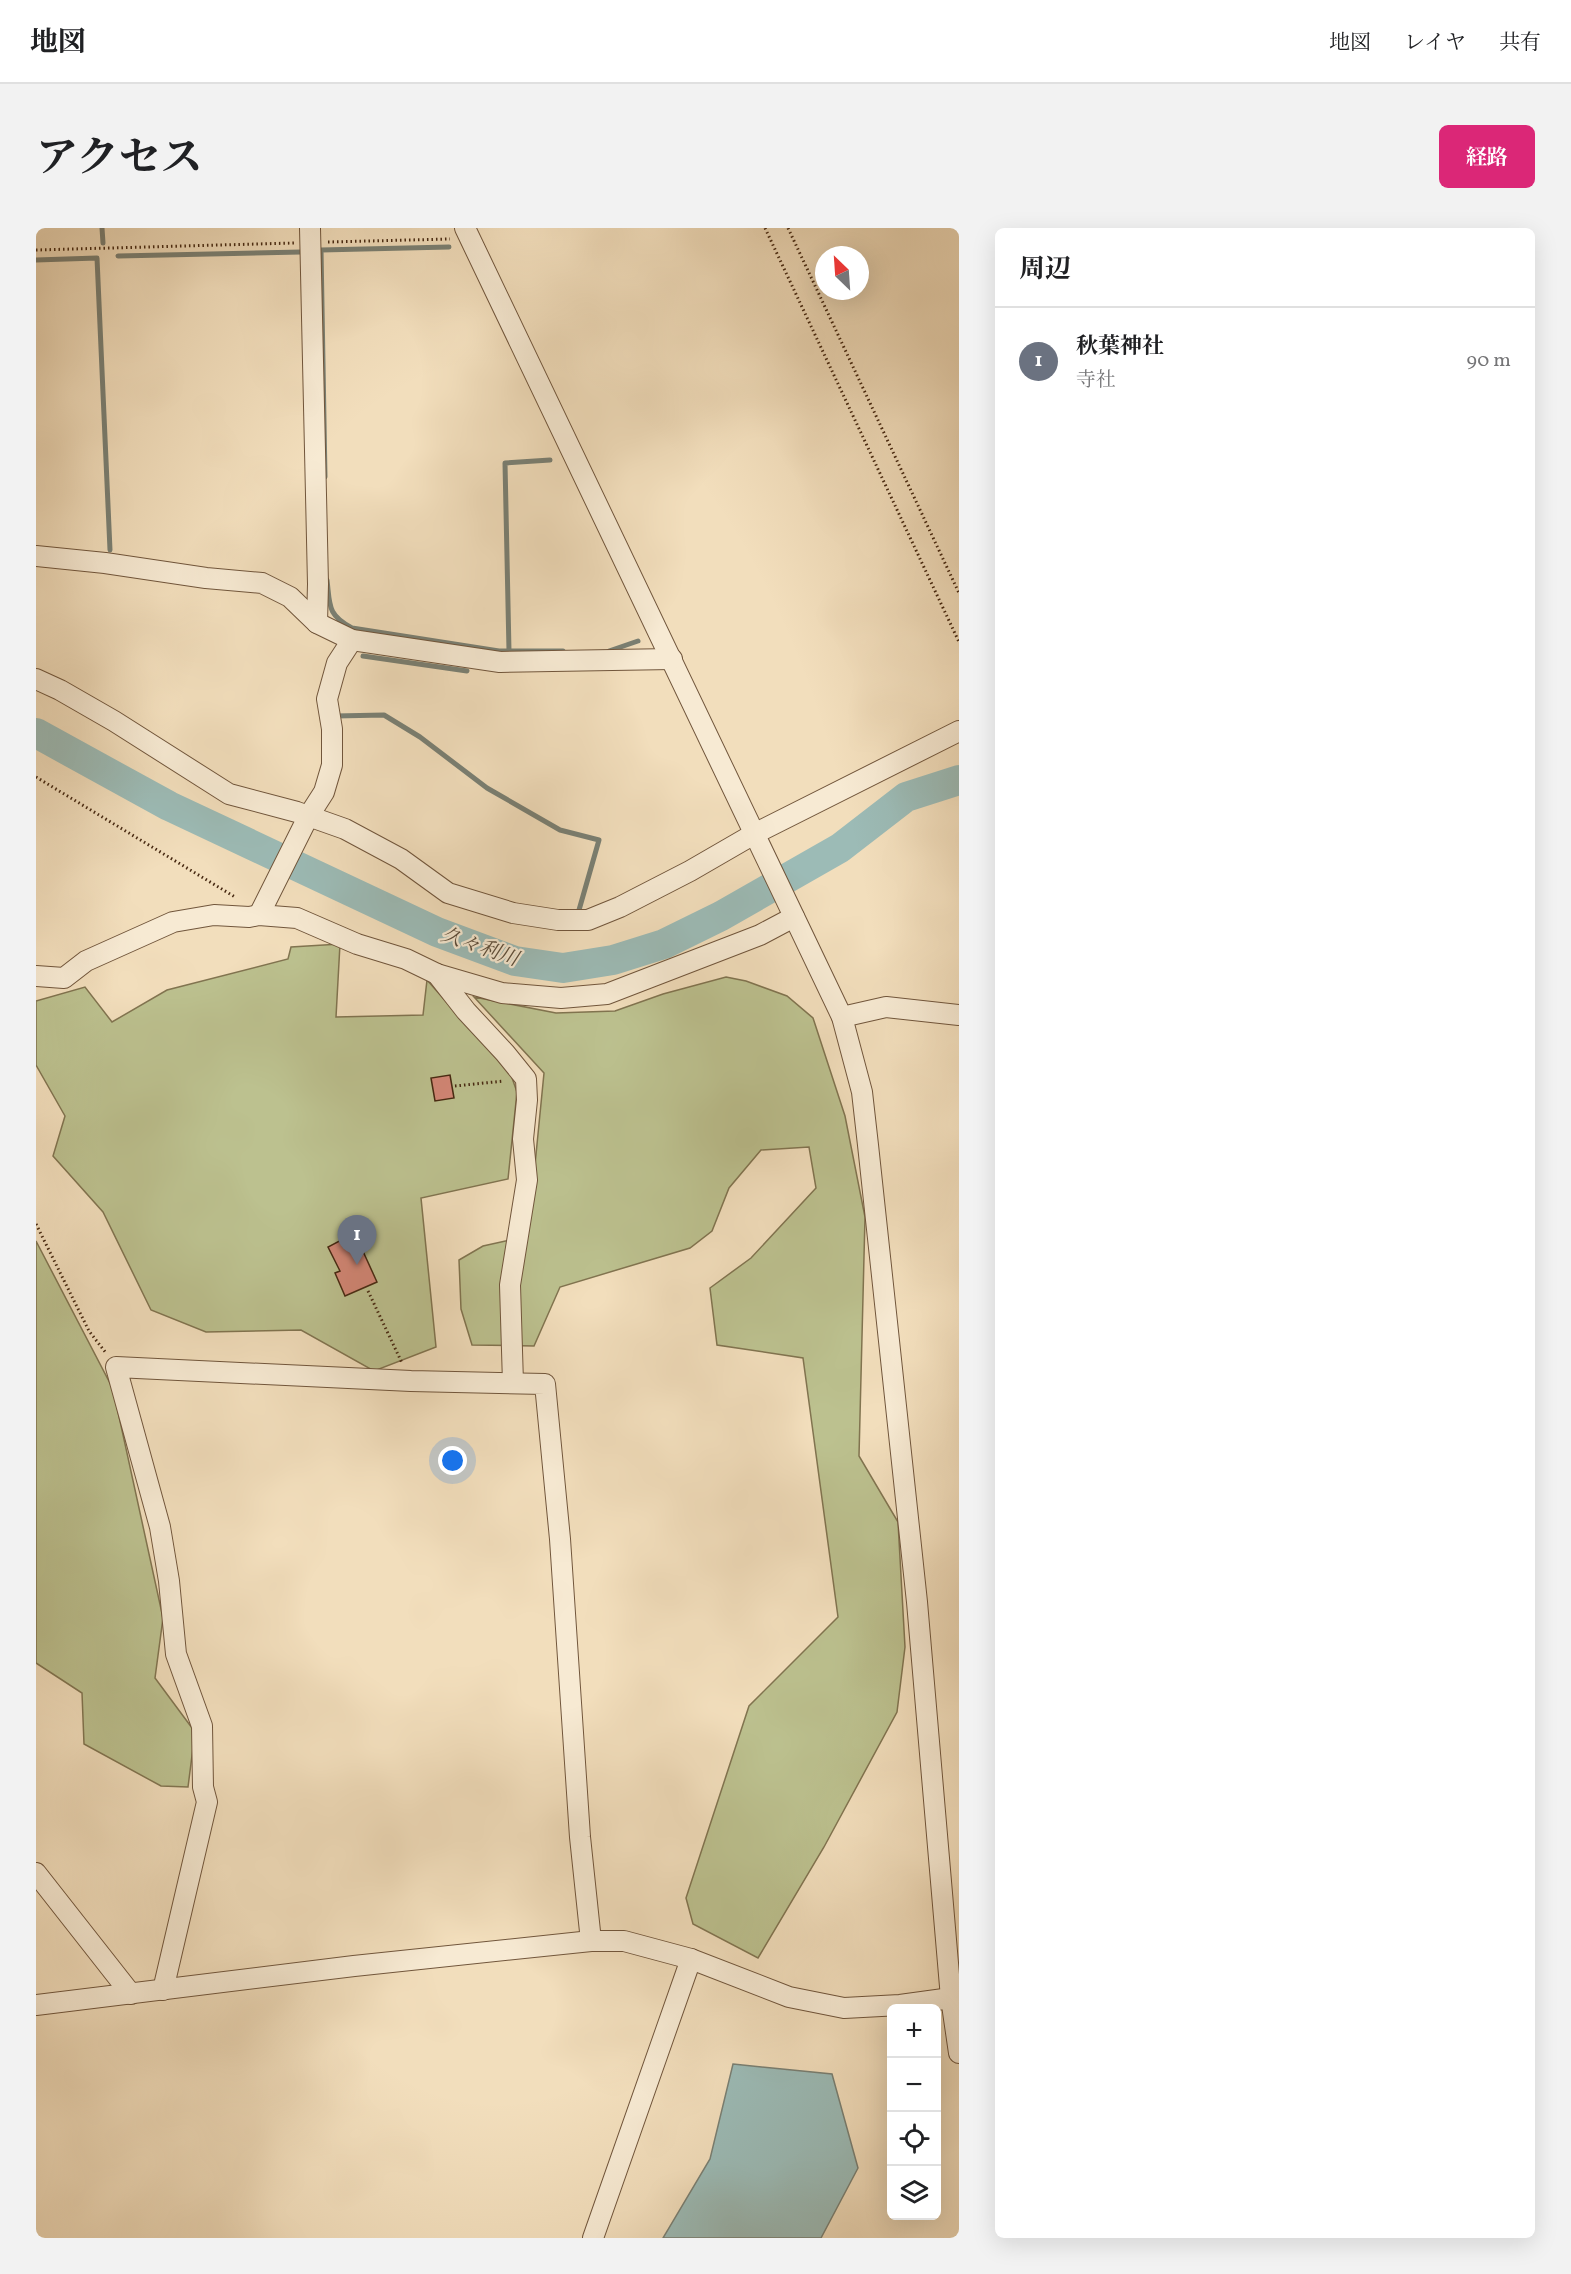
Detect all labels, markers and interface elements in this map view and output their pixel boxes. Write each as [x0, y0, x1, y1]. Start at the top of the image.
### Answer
text: 地図 [30, 24, 86, 63]
text: 地図 [1329, 29, 1371, 58]
text: レイヤ [1404, 29, 1466, 58]
text: 共有 [1499, 29, 1541, 58]
button: 経路 [1439, 125, 1535, 188]
text: アクセス [36, 131, 203, 190]
north arrow [815, 246, 869, 300]
text: 周辺 [1019, 252, 1071, 288]
text: 秋葉神社 [1076, 332, 1164, 363]
text: 1 [1034, 347, 1043, 375]
text: 90 m [1467, 347, 1511, 375]
text: 寺社 [1076, 367, 1116, 395]
water label: 久々利川 [437, 922, 524, 975]
pin: 1 [338, 1216, 376, 1265]
your location [438, 1446, 467, 1475]
map controls [887, 2004, 941, 2220]
button: + [887, 2004, 941, 2058]
button: − [887, 2058, 941, 2112]
button: locate [887, 2112, 941, 2166]
button: layers [887, 2166, 941, 2220]

